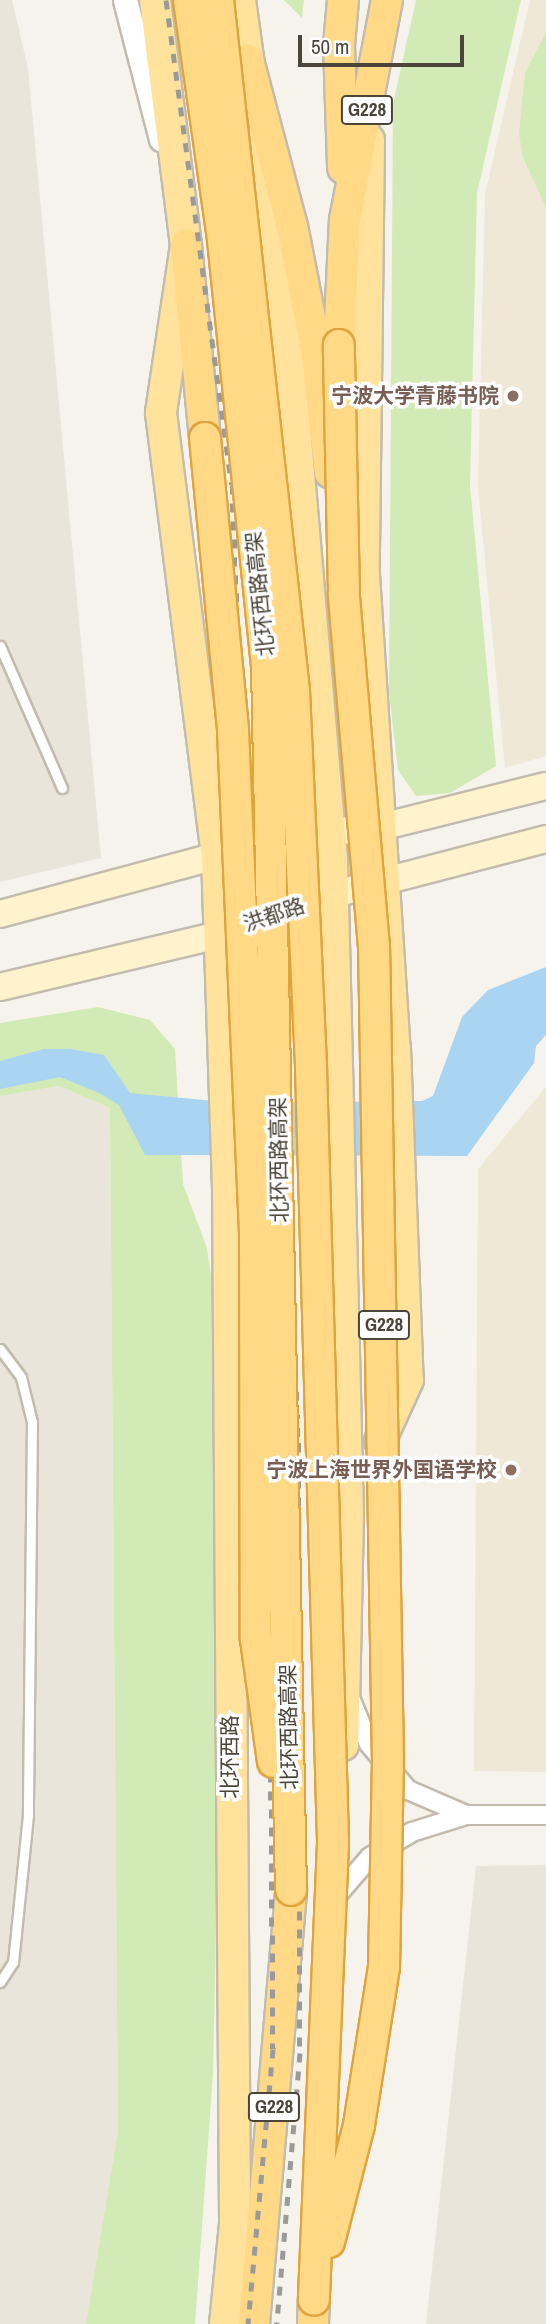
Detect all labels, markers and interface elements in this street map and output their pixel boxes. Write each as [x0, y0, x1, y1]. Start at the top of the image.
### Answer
scale bar [301, 21, 467, 65]
text: 50 m [311, 32, 349, 61]
road number: G228 [341, 94, 393, 125]
place label: 宁波大学青藤书院 [331, 383, 499, 409]
marker: 宁波大学青藤书院 [505, 388, 521, 404]
street label: 北环西路高架 [241, 530, 279, 658]
street label: 洪都路 [240, 893, 308, 937]
street label: 北环西路高架 [265, 1097, 293, 1223]
road number: G228 [358, 1310, 410, 1340]
place label: 宁波上海世界外国语学校 [266, 1457, 497, 1483]
marker: 宁波上海世界外国语学校 [503, 1462, 519, 1478]
street label: 北环西路高架 [275, 1664, 303, 1790]
street label: 北环西路 [217, 1715, 243, 1799]
road number: G228 [248, 2092, 300, 2122]

